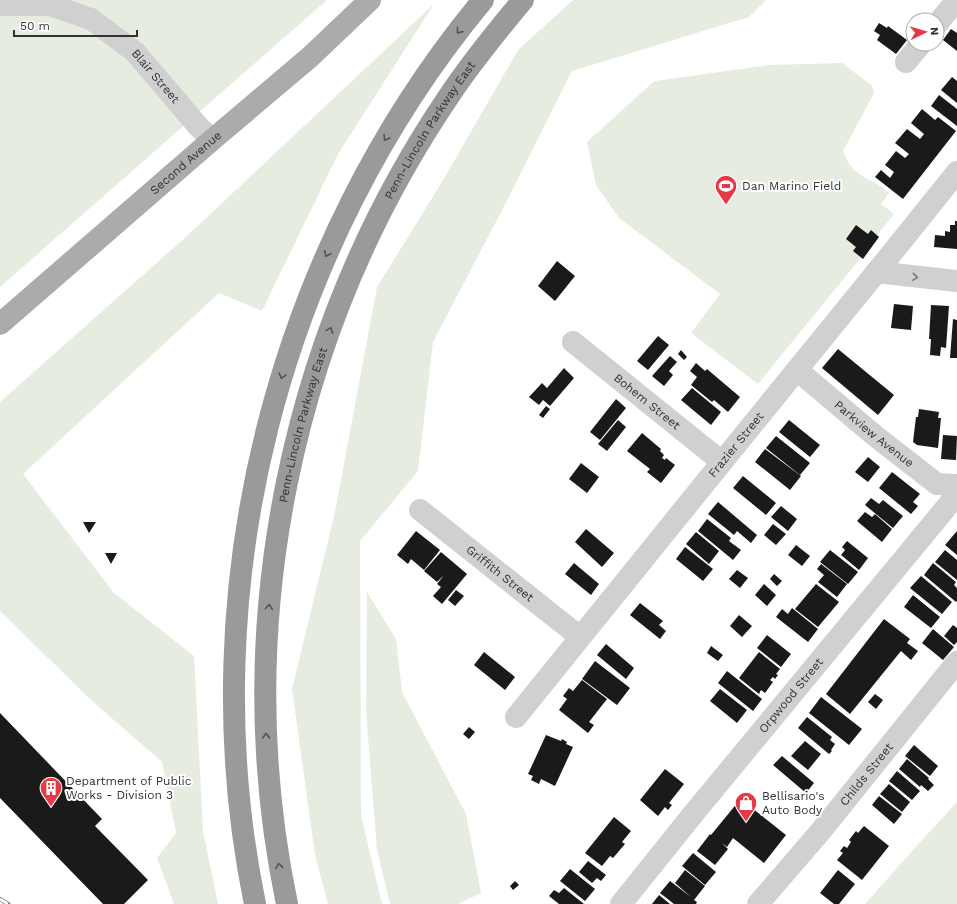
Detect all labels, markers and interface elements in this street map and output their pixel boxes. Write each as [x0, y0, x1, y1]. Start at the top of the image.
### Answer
scale bar [14, 12, 137, 38]
north arrow [905, 12, 945, 52]
text: 50 m [20, 19, 50, 33]
one-way arrow [456, 26, 463, 33]
text: N [928, 27, 941, 36]
street label: Blair Street [129, 46, 182, 106]
street label: Penn-Lincoln Parkway East [382, 58, 478, 202]
street label: Second Avenue [147, 128, 224, 197]
one-way arrow [384, 134, 391, 141]
sports icon: Dan Marino Field [713, 173, 739, 206]
place label: Dan Marino Field [742, 179, 841, 193]
one-way arrow [324, 249, 332, 257]
one-way arrow [912, 272, 918, 281]
one-way arrow [325, 327, 333, 334]
street label: Penn-Lincoln Parkway East [276, 346, 330, 504]
street label: Bohem Street [611, 371, 683, 432]
one-way arrow [278, 372, 287, 379]
street label: Parkview Avenue [831, 398, 916, 470]
street label: Frazier Street [705, 409, 767, 480]
street label: Griffith Street [463, 542, 536, 604]
one-way arrow [264, 604, 273, 610]
street label: Orpwood Street [756, 655, 826, 736]
one-way arrow [262, 733, 270, 739]
street label: Childs Street [837, 740, 896, 809]
place label: Department of Public Works - Division 3 [66, 774, 192, 802]
building icon: Department of Public Works - Division 3 [38, 775, 64, 808]
place label: Bellisario's Auto Body [762, 789, 824, 817]
shop icon: Bellisario's Auto Body [733, 790, 759, 823]
one-way arrow [276, 863, 284, 869]

